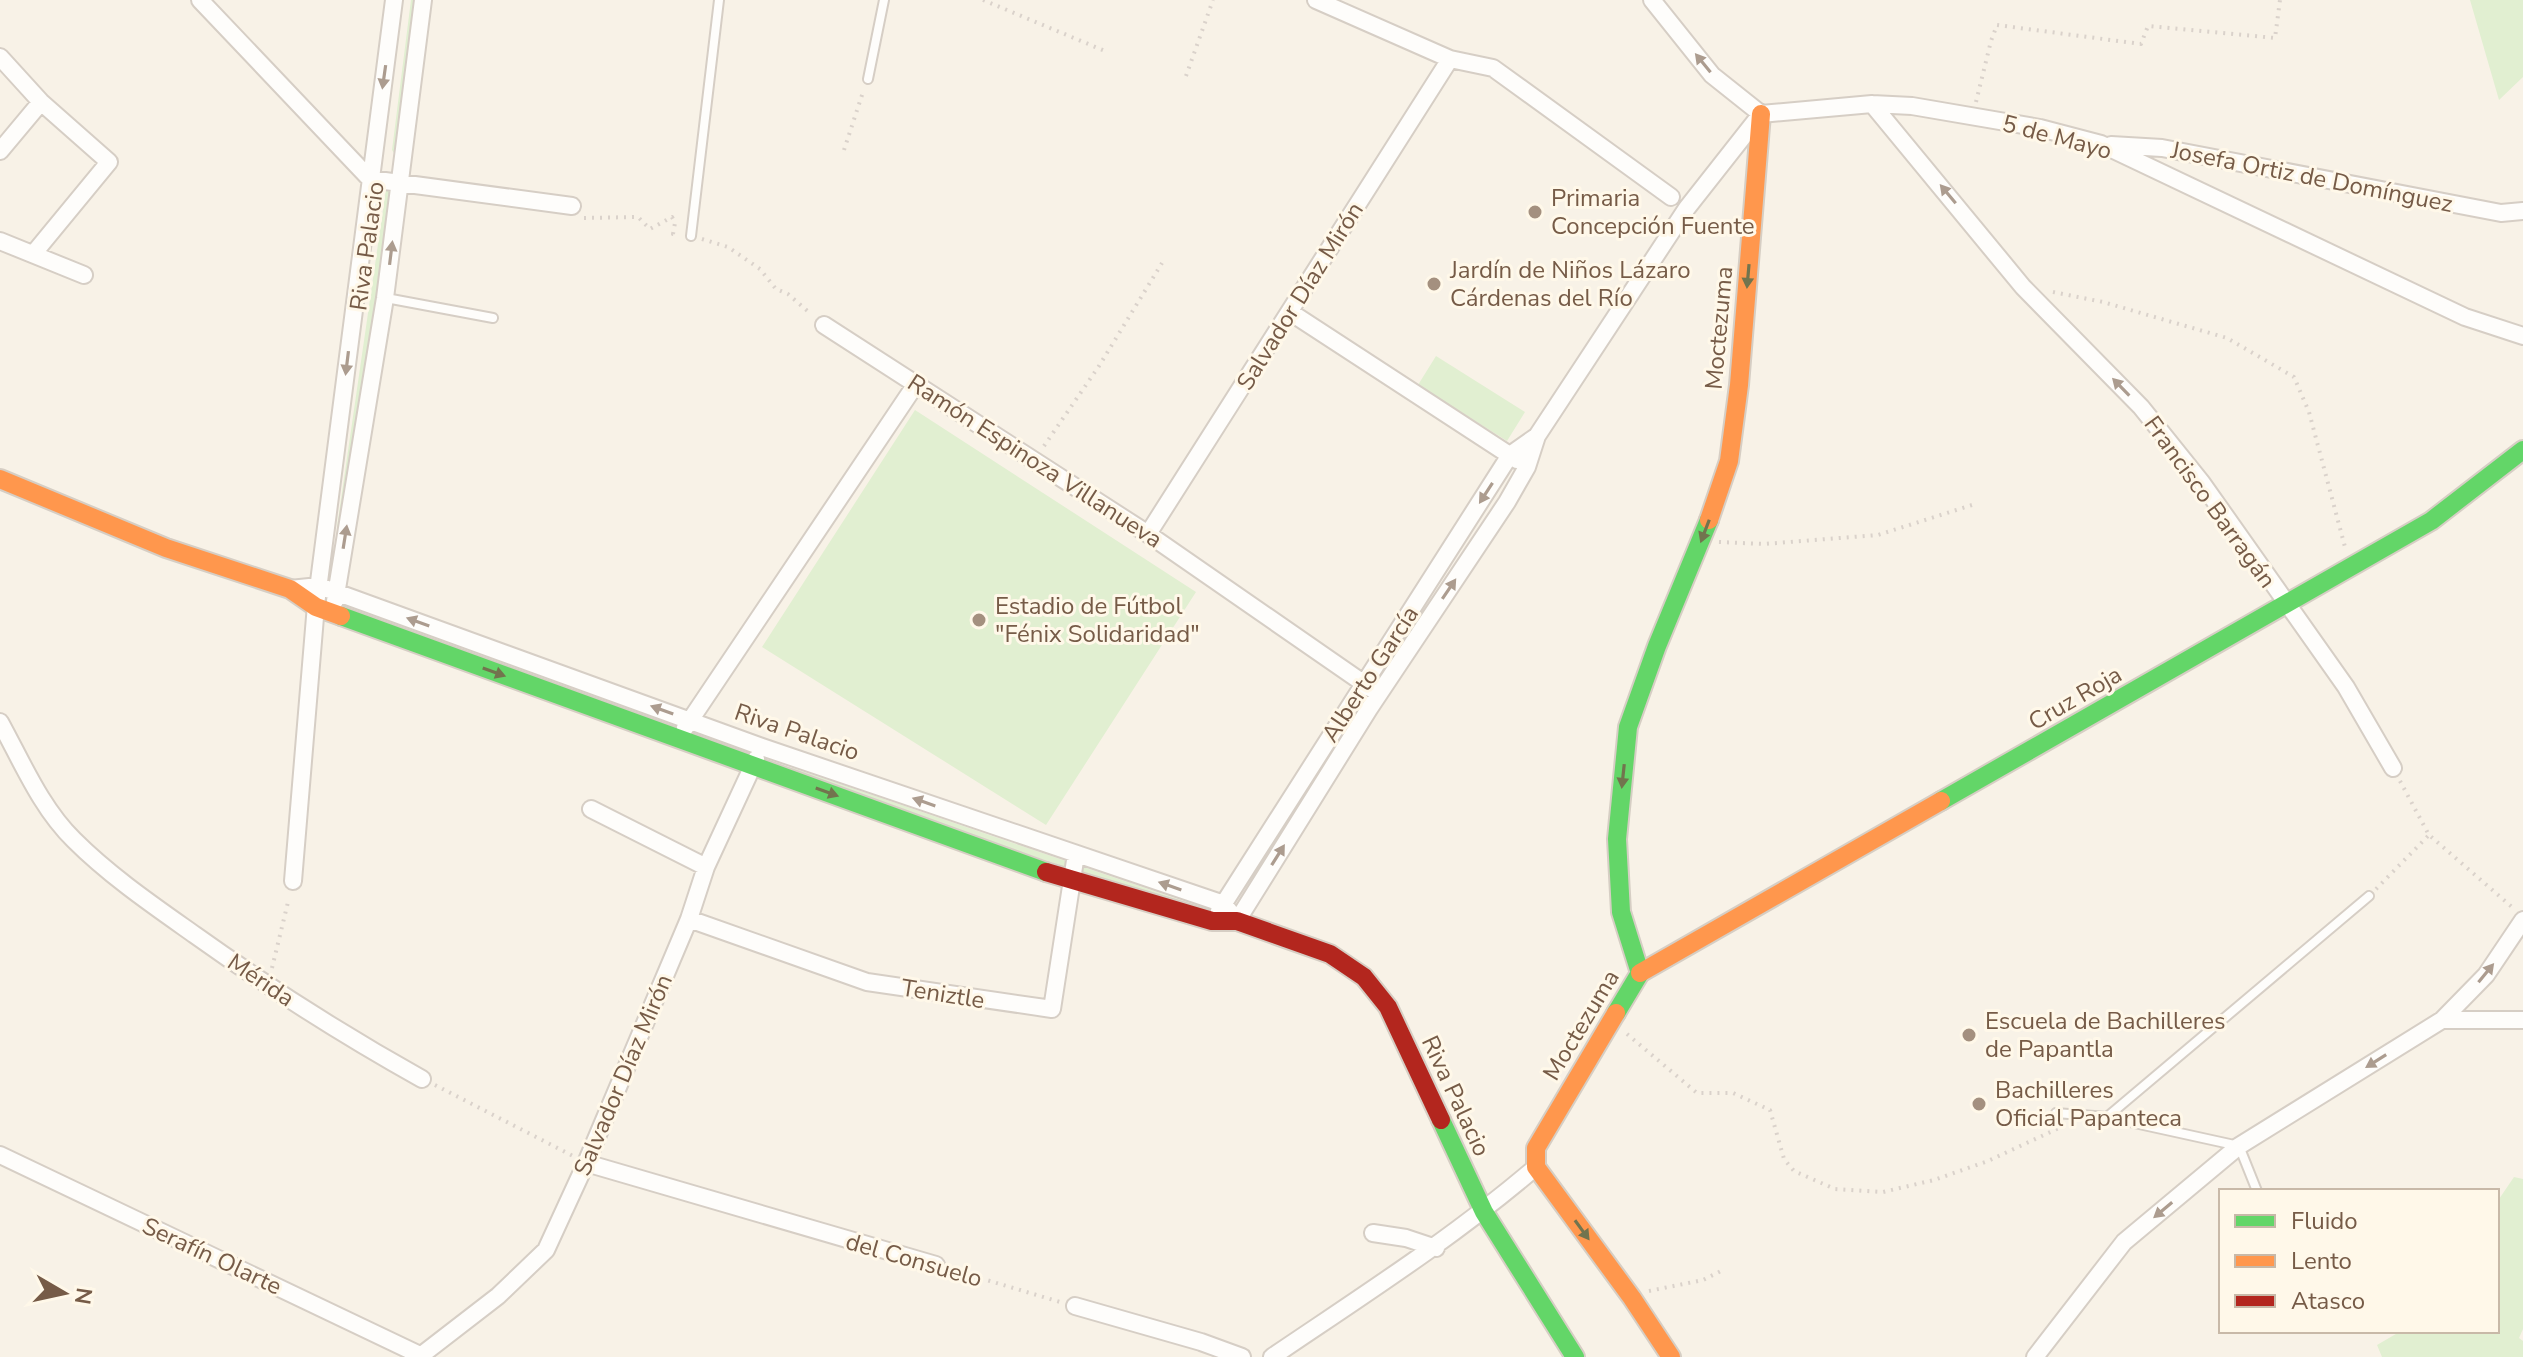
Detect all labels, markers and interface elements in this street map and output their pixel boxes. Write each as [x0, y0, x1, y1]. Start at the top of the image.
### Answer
one-way arrow [1695, 53, 1712, 73]
one-way arrow [377, 65, 390, 90]
street label: 5 de Mayo [1999, 107, 2115, 167]
street label: Josefa Ortiz de Domínguez [2167, 134, 2456, 220]
street label: Riva Palacio [342, 179, 392, 313]
place label: Primaria Concepción Fuente [1551, 182, 1755, 242]
one-way arrow [1940, 184, 1957, 204]
street label: Salvador Díaz Mirón [1229, 196, 1371, 396]
marker: Primaria Concepción Fuente [1526, 203, 1544, 221]
one-way arrow [385, 240, 398, 265]
place label: Jardín de Niños Lázaro Cárdenas del Río [1449, 254, 1690, 314]
one-way arrow [1741, 264, 1754, 289]
street label: Moctezuma [1698, 265, 1740, 391]
marker: Jardín de Niños Lázaro Cárdenas del Río [1425, 275, 1443, 293]
one-way arrow [340, 351, 353, 376]
street label: Ramón Espinoza Villanueva [901, 367, 1169, 555]
one-way arrow [2113, 378, 2131, 397]
street label: Francisco Barragán [2137, 409, 2283, 595]
one-way arrow [1479, 482, 1494, 504]
one-way arrow [1698, 519, 1711, 543]
one-way arrow [339, 524, 352, 549]
one-way arrow [1441, 578, 1456, 600]
place label: Estadio de Fútbol "Fénix Solidaridad" [995, 590, 1200, 650]
street label: Alberto García [1314, 600, 1426, 748]
marker: Estadio de Fútbol "Fénix Solidaridad" [970, 611, 988, 629]
one-way arrow [405, 615, 429, 627]
street label: Cruz Roja [2022, 658, 2128, 738]
one-way arrow [482, 667, 506, 679]
street label: Riva Palacio [730, 696, 864, 768]
one-way arrow [650, 703, 674, 716]
one-way arrow [1617, 764, 1630, 789]
one-way arrow [815, 786, 839, 799]
one-way arrow [912, 795, 936, 807]
one-way arrow [1271, 844, 1285, 866]
one-way arrow [1158, 879, 1182, 891]
street label: Mérida [221, 946, 301, 1014]
one-way arrow [2477, 963, 2494, 983]
street label: Moctezuma [1535, 964, 1627, 1086]
street label: Salvador Díaz Mirón [566, 969, 680, 1181]
street label: Teniztle [899, 972, 987, 1016]
place label: Escuela de Bachilleres de Papantla [1985, 1005, 2225, 1065]
marker: Escuela de Bachilleres de Papantla [1960, 1026, 1978, 1044]
street label: Riva Palacio [1414, 1030, 1498, 1162]
one-way arrow [2365, 1054, 2387, 1068]
place label: Bachilleres Oficial Papanteca [1995, 1074, 2182, 1134]
marker: Bachilleres Oficial Papanteca [1970, 1095, 1988, 1113]
legend [2219, 1189, 2499, 1333]
one-way arrow [2153, 1201, 2173, 1217]
text: Fluido [2291, 1205, 2358, 1237]
street label: Serafín Olarte [137, 1210, 287, 1302]
one-way arrow [1574, 1219, 1590, 1241]
street label: del Consuelo [842, 1225, 986, 1295]
text: Lento [2291, 1245, 2352, 1277]
north arrow [24, 1253, 104, 1333]
text: N [67, 1285, 99, 1306]
text: Atasco [2291, 1285, 2365, 1317]

